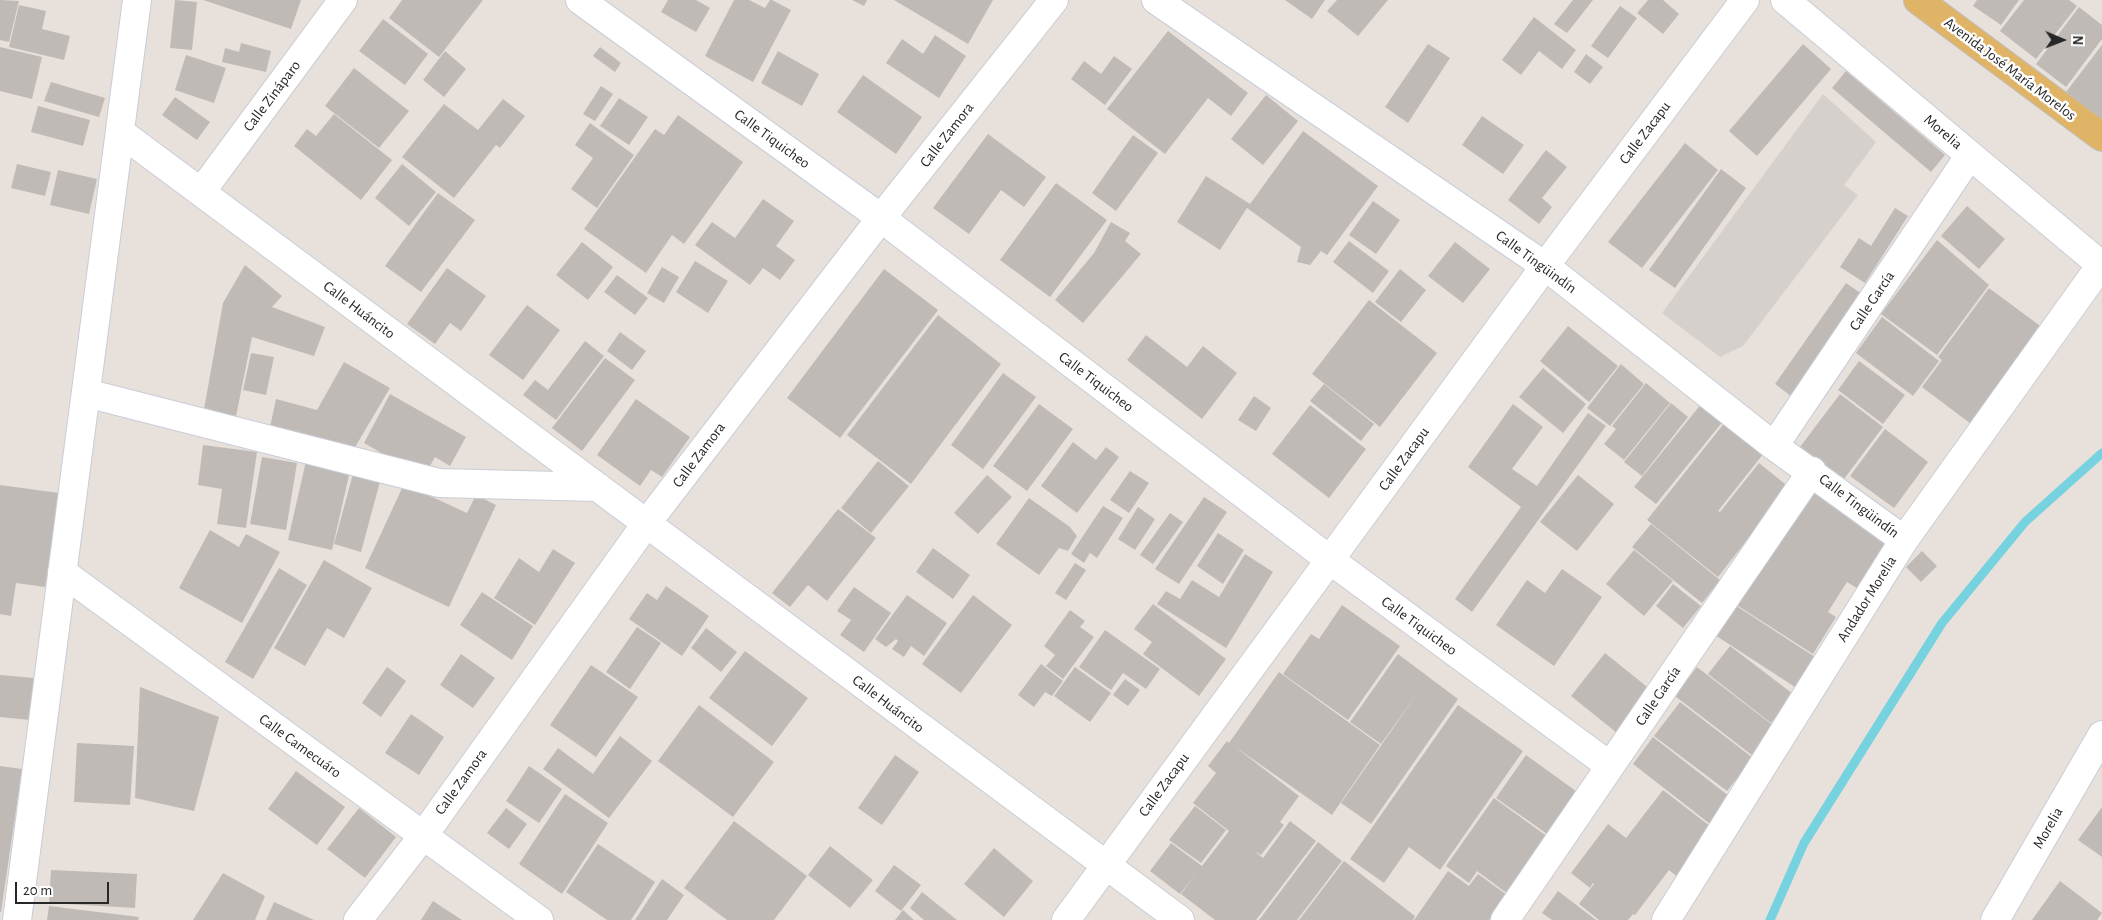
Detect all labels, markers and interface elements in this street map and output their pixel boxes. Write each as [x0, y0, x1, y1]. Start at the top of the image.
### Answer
street label: Avenida José María Morelos [1941, 14, 2079, 124]
north arrow [2037, 15, 2087, 65]
text: N [2070, 35, 2084, 45]
street label: Calle Zináparo [239, 57, 305, 135]
street label: Calle Zacapu [1615, 98, 1675, 168]
street label: Calle Zamora [916, 99, 978, 171]
street label: Calle Tiquicheo [731, 105, 813, 173]
street label: Morelia [1920, 111, 1966, 153]
street label: Calle Tingüindín [1492, 227, 1580, 297]
street label: Calle García [1845, 268, 1899, 334]
street label: Calle Huáncito [320, 277, 398, 343]
street label: Calle Tiquicheo [1055, 348, 1137, 416]
street label: Calle Zamora [669, 419, 729, 491]
street label: Calle Zacapu [1375, 424, 1433, 494]
street label: Calle Tingüindín [1815, 470, 1903, 542]
street label: Andador Morelia [1833, 553, 1901, 645]
street label: Calle Tiquicheo [1378, 592, 1460, 660]
street label: Calle García [1631, 663, 1685, 729]
street label: Calle Huáncito [849, 671, 927, 737]
street label: Calle Camecuáro [255, 710, 345, 782]
street label: Calle Zamora [431, 746, 491, 818]
street label: Calle Zacapu [1135, 750, 1193, 820]
street label: Morelia [2029, 804, 2067, 852]
scale bar [18, 872, 111, 904]
text: 20 m [23, 883, 52, 898]

